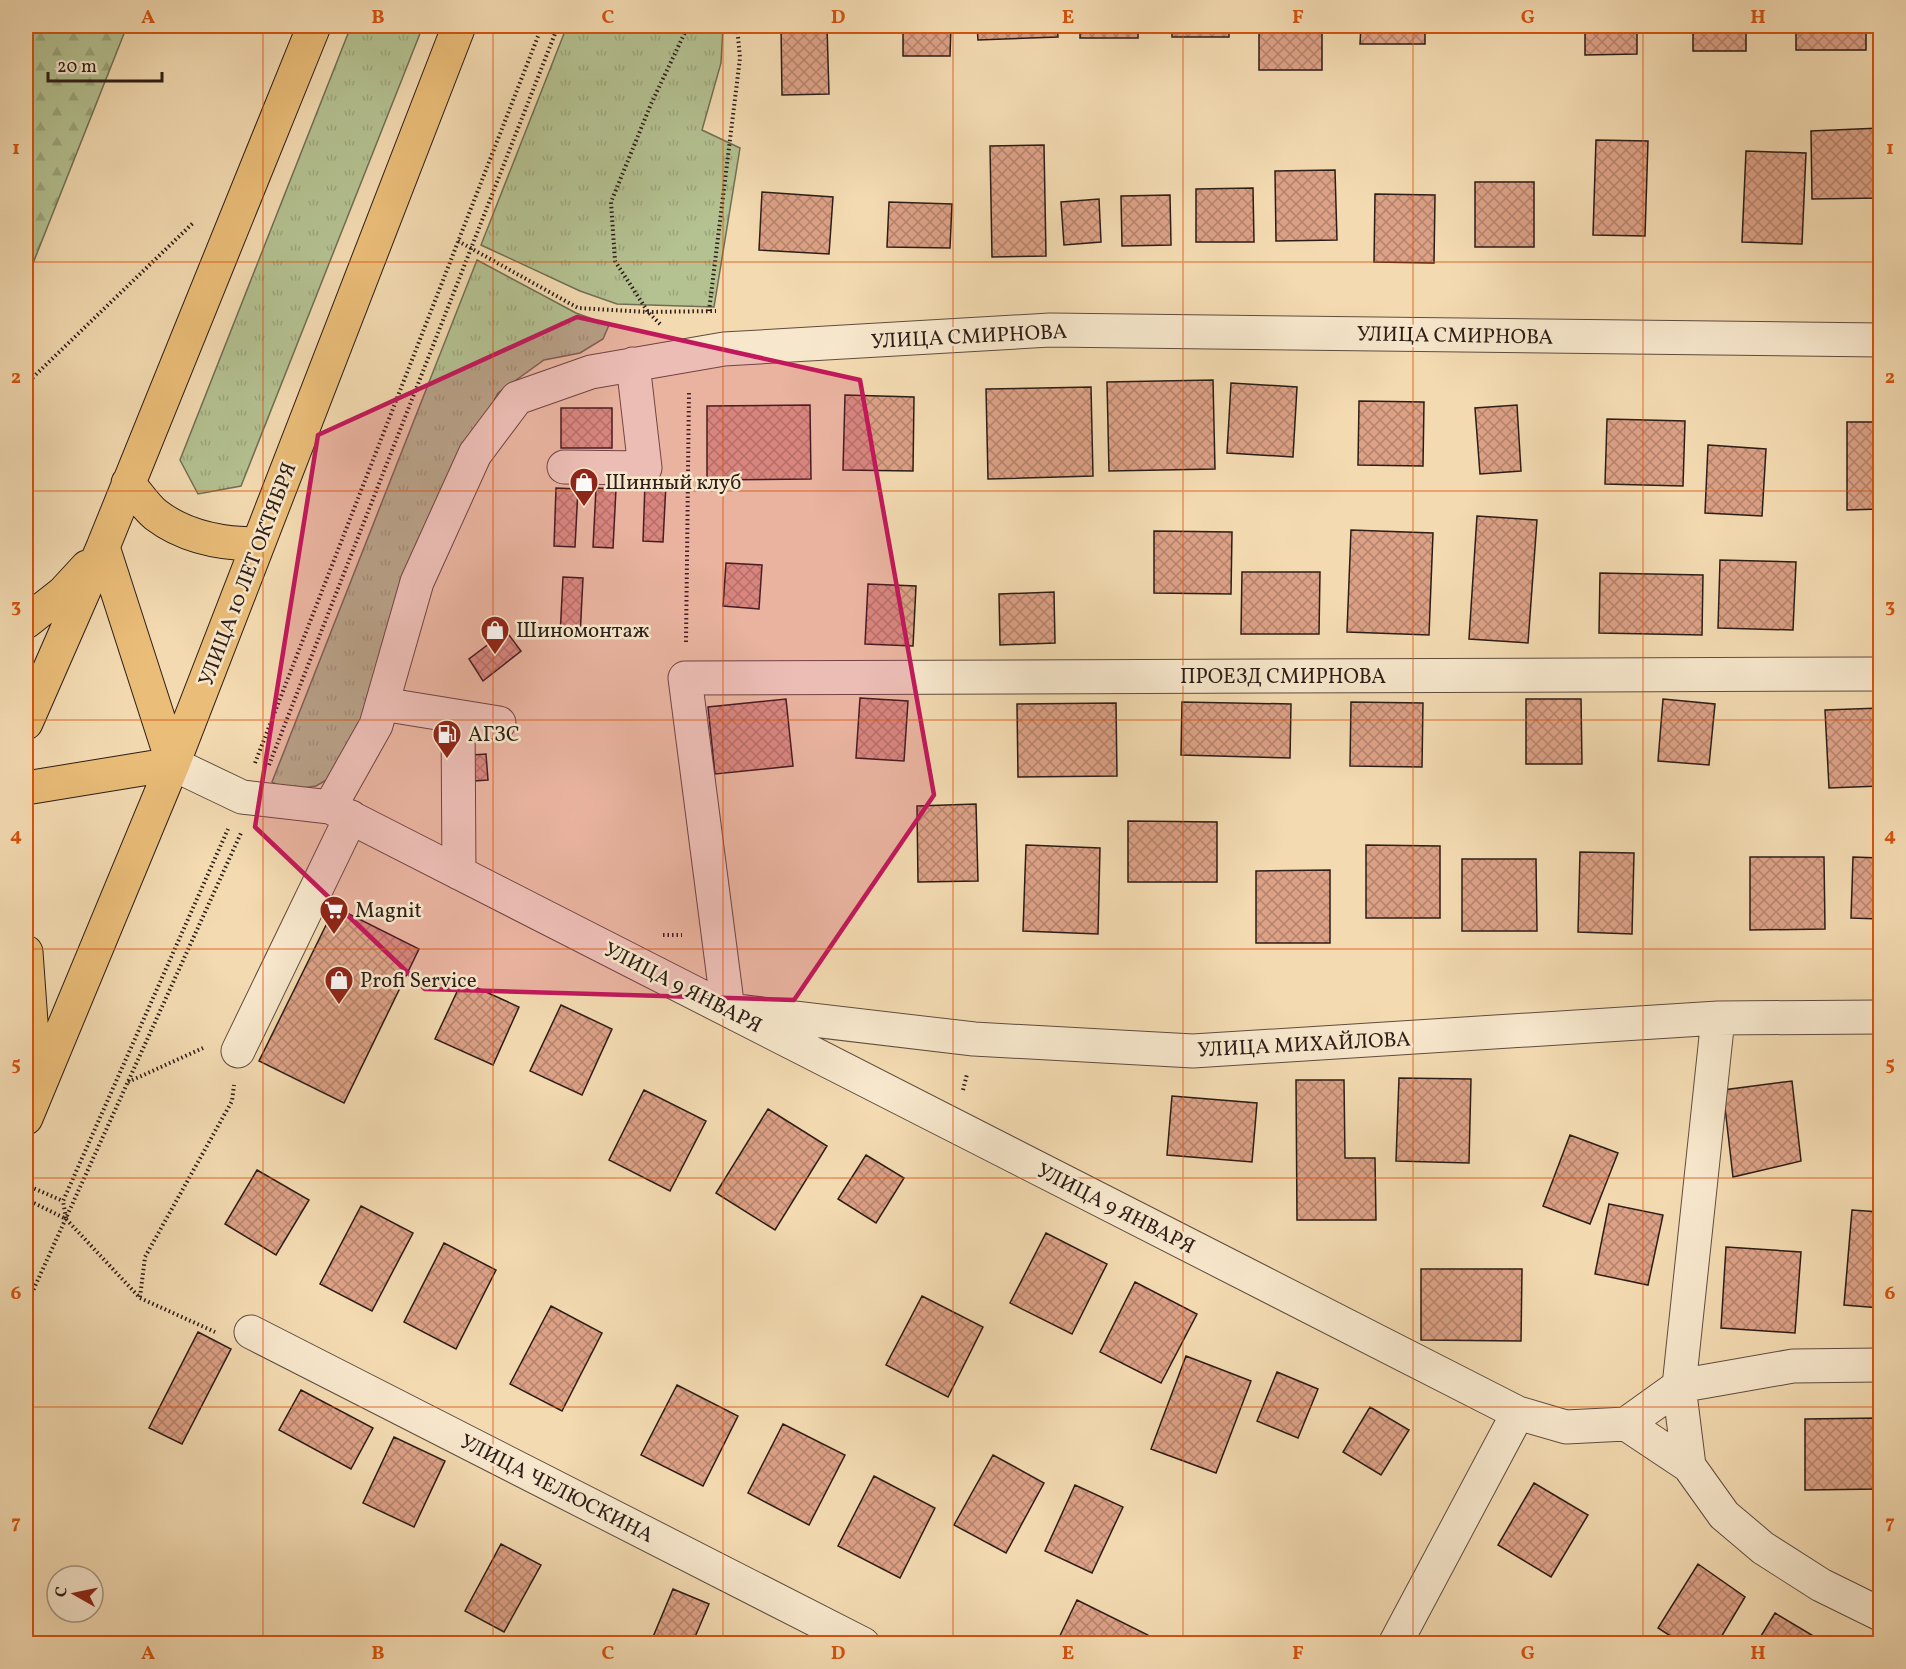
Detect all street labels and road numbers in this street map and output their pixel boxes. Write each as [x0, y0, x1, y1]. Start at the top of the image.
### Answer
street label: УЛИЦА СМИРНОВА [870, 318, 1068, 357]
street label: УЛИЦА СМИРНОВА [1356, 320, 1554, 353]
street label: УЛИЦА 10 ЛЕТ ОКТЯБРЯ [192, 459, 304, 691]
street label: ПРОЕЗД СМИРНОВА [1180, 663, 1386, 692]
street label: УЛИЦА 9 ЯНВАРЯ [598, 936, 767, 1041]
street label: УЛИЦА МИХАЙЛОВА [1197, 1025, 1412, 1066]
street label: УЛИЦА 9 ЯНВАРЯ [1031, 1157, 1200, 1262]
street label: УЛИЦА ЧЕЛЮСКИНА [454, 1428, 658, 1551]

